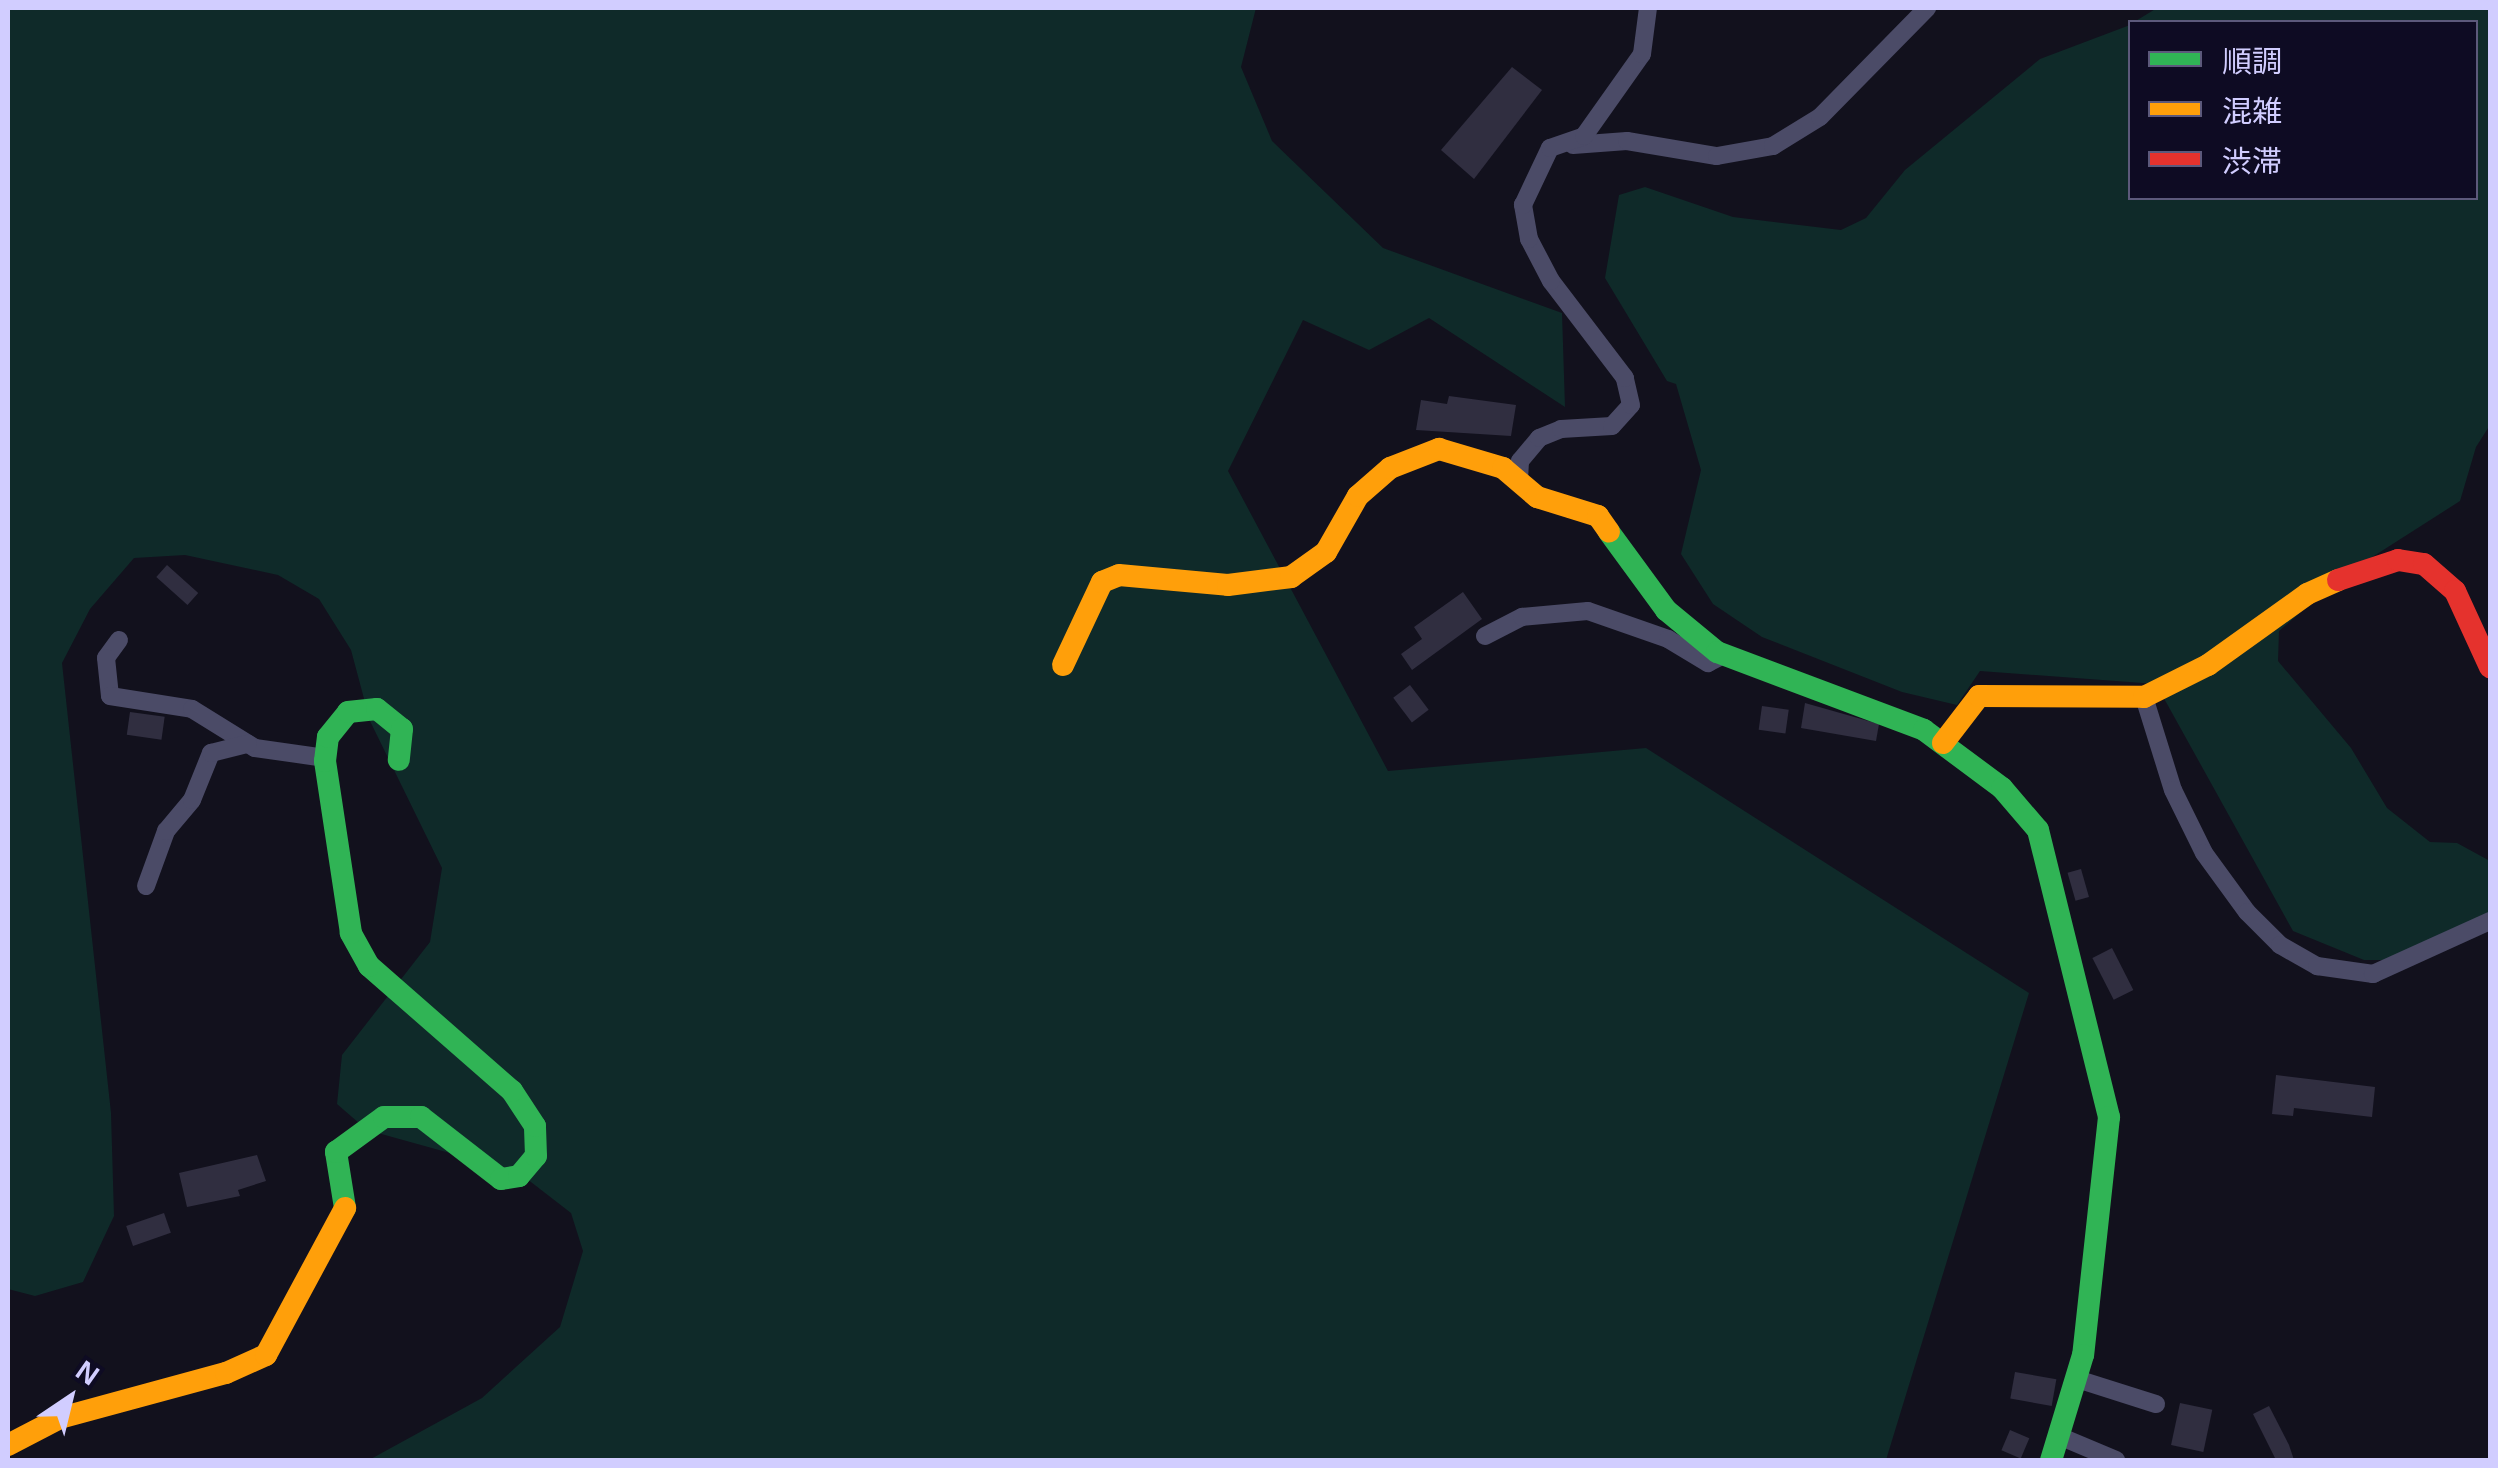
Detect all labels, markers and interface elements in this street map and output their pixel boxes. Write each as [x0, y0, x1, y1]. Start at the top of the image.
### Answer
legend [2128, 20, 2478, 200]
text: 順調 [2222, 45, 2282, 78]
text: 混雑 [2222, 95, 2282, 128]
text: 渋滞 [2222, 145, 2282, 178]
north arrow [20, 1348, 120, 1448]
text: N [70, 1355, 105, 1392]

